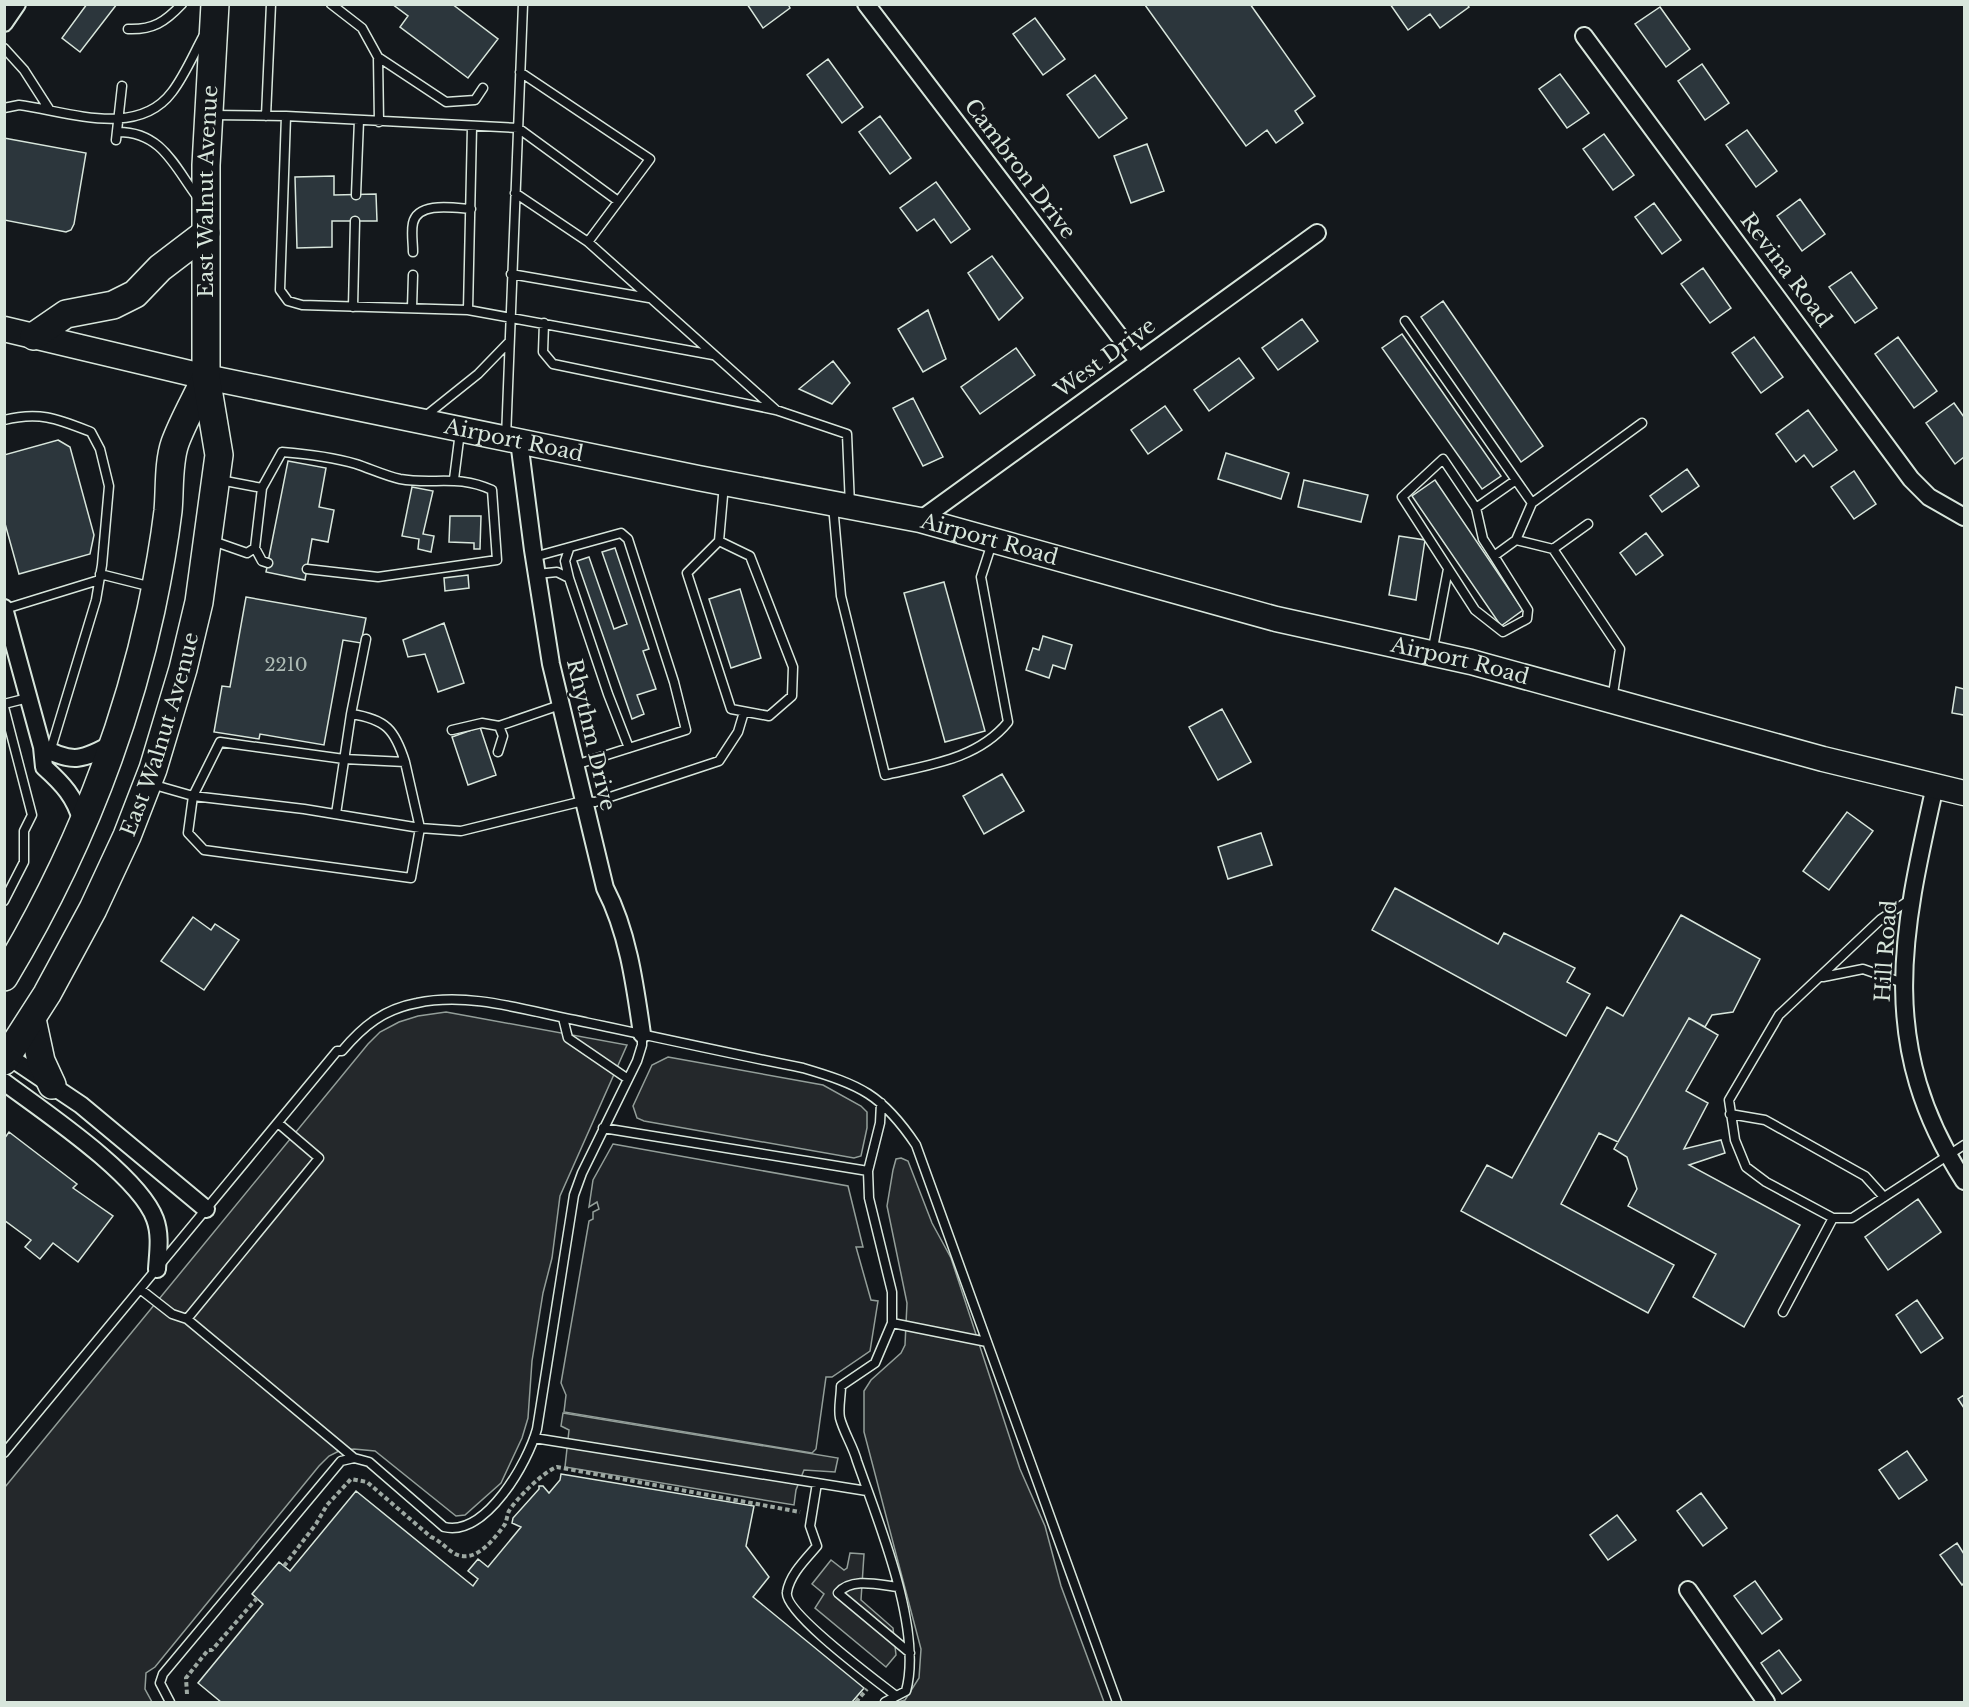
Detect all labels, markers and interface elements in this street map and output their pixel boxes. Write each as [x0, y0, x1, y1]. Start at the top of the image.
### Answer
street label: East Walnut Avenue [193, 84, 223, 298]
street label: Cambron Drive [959, 94, 1081, 244]
street label: Revina Road [1735, 208, 1837, 332]
street label: West Drive [1049, 313, 1161, 404]
street label: Airport Road [441, 413, 586, 467]
street label: Airport Road [917, 508, 1061, 571]
street label: East Walnut Avenue [115, 630, 204, 840]
street label: Airport Road [1387, 631, 1532, 690]
house number: 2210 [264, 654, 308, 676]
street label: Rhythm Drive [561, 657, 621, 813]
street label: Hill Road [1869, 899, 1903, 1003]

